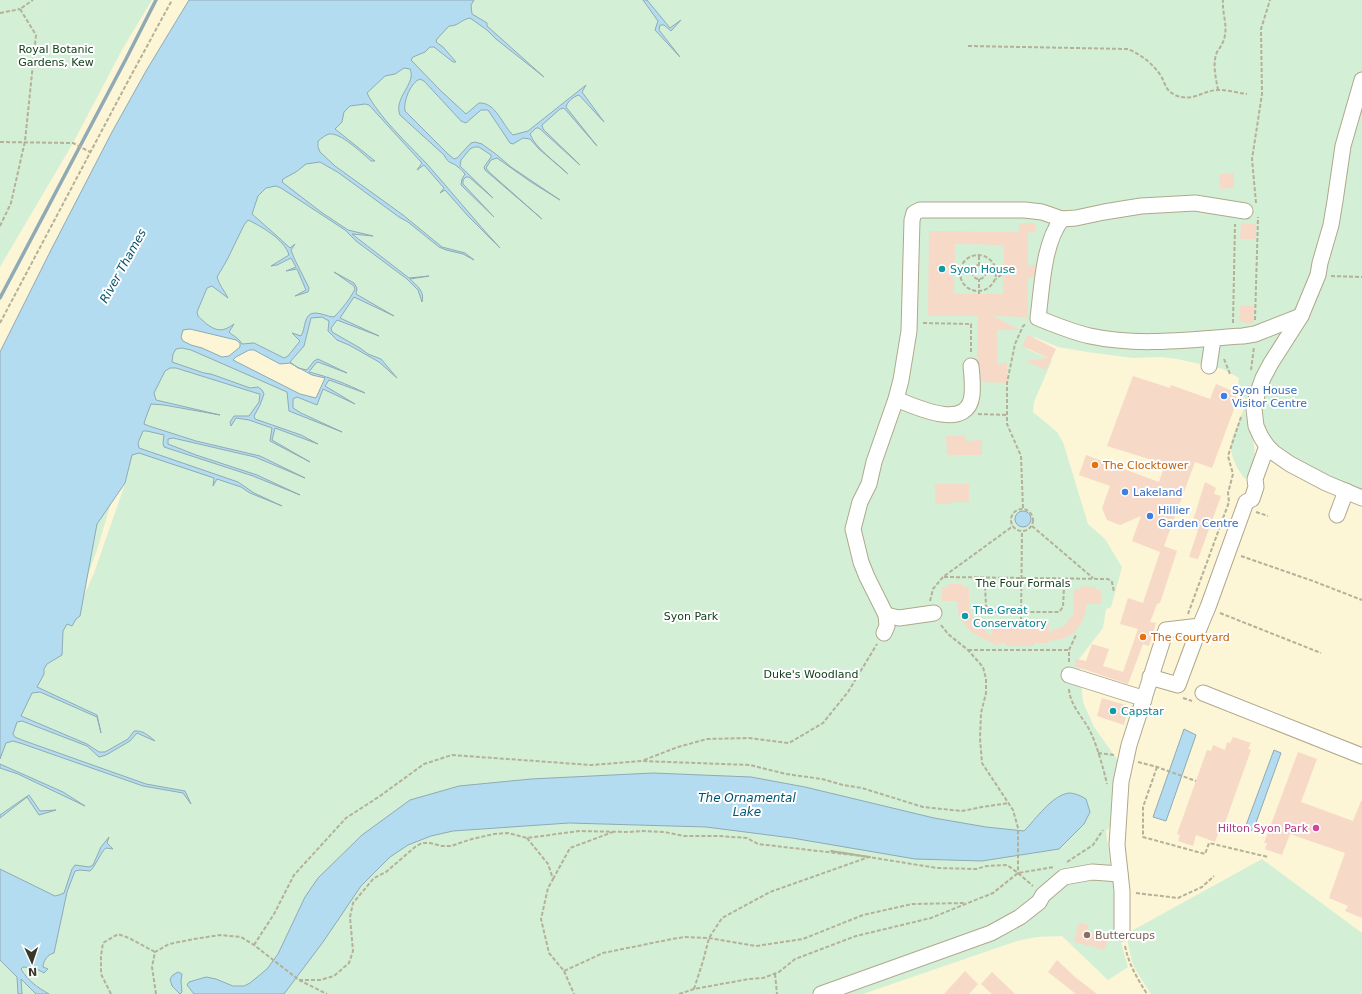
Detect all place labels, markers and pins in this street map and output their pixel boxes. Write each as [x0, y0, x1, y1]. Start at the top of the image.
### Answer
place label: Syon House [950, 263, 1015, 276]
marker: Syon House [937, 264, 947, 274]
place label: Syon House Visitor Centre [1232, 384, 1307, 410]
marker: Syon House Visitor Centre [1219, 391, 1229, 401]
place label: The Clocktower [1102, 459, 1189, 472]
marker: The Clocktower [1090, 460, 1100, 470]
place label: Lakeland [1133, 486, 1182, 499]
marker: Lakeland [1120, 487, 1130, 497]
place label: Hillier Garden Centre [1158, 504, 1239, 530]
marker: Hillier Garden Centre [1145, 511, 1155, 521]
place label: The Great Conservatory [972, 604, 1047, 630]
marker: The Great Conservatory [960, 611, 970, 621]
place label: The Courtyard [1150, 631, 1230, 644]
marker: The Courtyard [1138, 632, 1148, 642]
place label: Capstar [1121, 705, 1164, 718]
marker: Capstar [1108, 706, 1118, 716]
place label: Hilton Syon Park [1218, 822, 1309, 835]
marker: Hilton Syon Park [1311, 823, 1321, 833]
place label: Buttercups [1095, 929, 1155, 942]
marker: Buttercups [1082, 930, 1092, 940]

